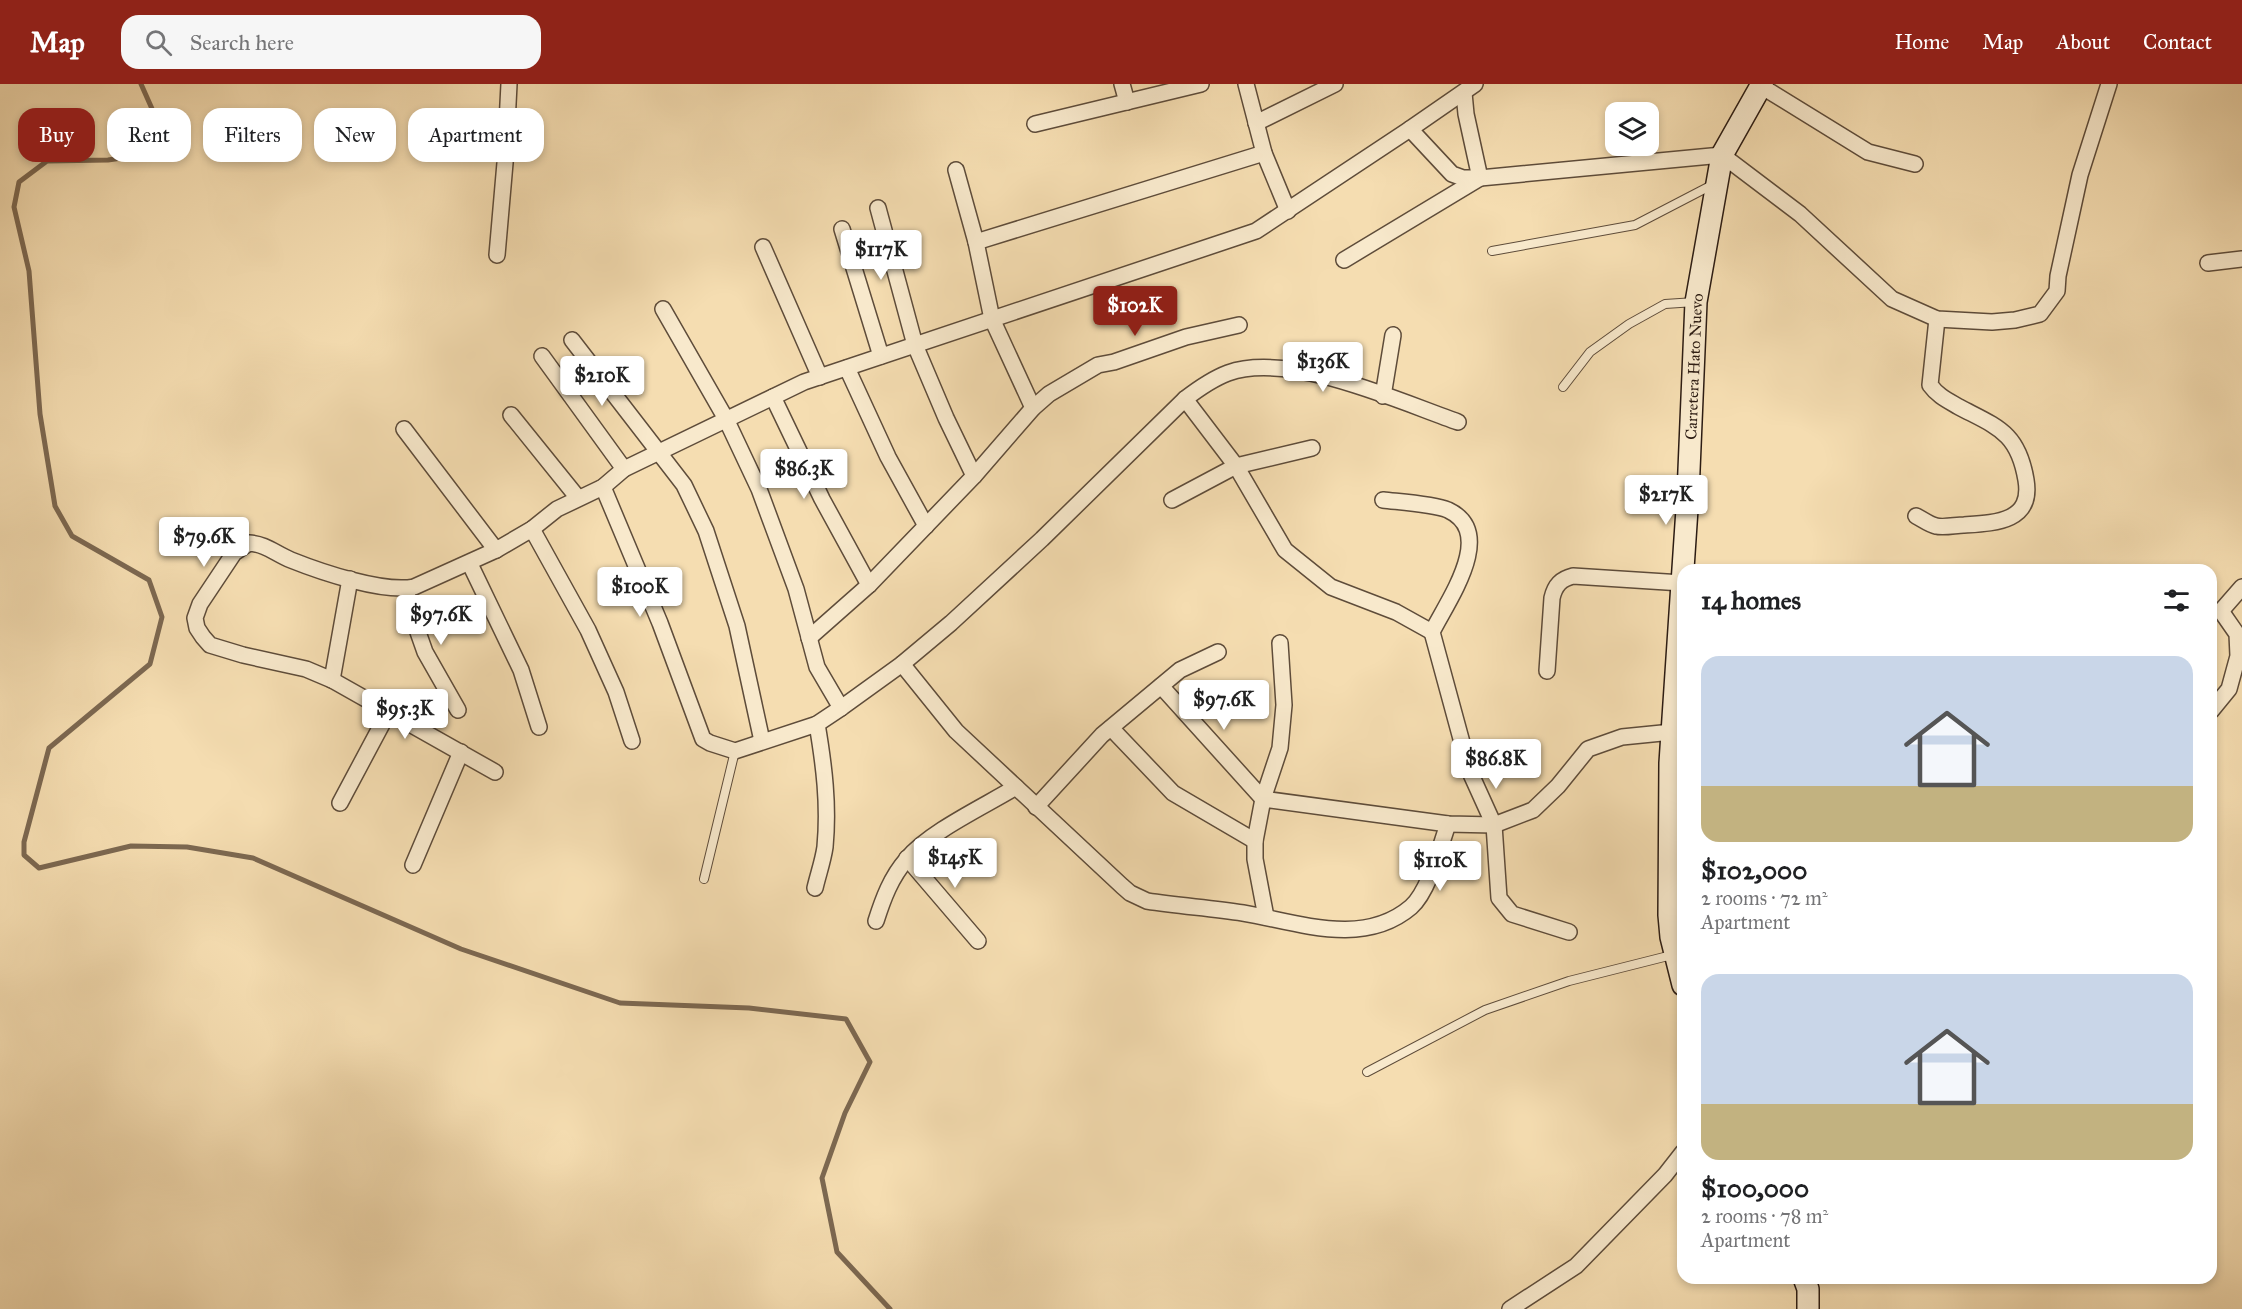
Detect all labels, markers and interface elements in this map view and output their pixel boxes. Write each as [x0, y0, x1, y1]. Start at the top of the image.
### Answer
search box [121, 15, 541, 69]
text: Map [30, 25, 85, 60]
icon: search [142, 26, 175, 59]
text: Search here [190, 29, 294, 56]
text: Home [1894, 29, 1949, 55]
text: Map [1982, 29, 2023, 55]
text: About [2056, 29, 2110, 55]
text: Contact [2143, 29, 2212, 55]
map controls [1605, 102, 1659, 156]
button: layers [1605, 102, 1659, 156]
chip: Buy [18, 108, 95, 162]
chip: Rent [107, 108, 191, 162]
chip: Filters [203, 108, 302, 162]
chip: New [314, 108, 396, 162]
chip: Apartment [408, 108, 544, 162]
pin: $117K [839, 230, 923, 281]
text: $117K [855, 237, 907, 261]
pin: $102K [1093, 286, 1177, 337]
street label: Carretera Hato Nuevo [1681, 291, 1707, 440]
text: $102K [1107, 293, 1163, 317]
pin: $136K [1281, 342, 1365, 393]
text: $136K [1297, 349, 1349, 373]
pin: $210K [560, 356, 644, 407]
text: $210K [574, 363, 630, 387]
pin: $86.3K [755, 449, 853, 500]
text: $86.3K [774, 456, 834, 480]
pin: $217K [1624, 475, 1708, 526]
text: $217K [1639, 482, 1693, 506]
pin: $79.6K [155, 517, 253, 568]
text: $79.6K [173, 524, 235, 548]
pin: $100K [598, 567, 682, 618]
text: $100K [611, 574, 669, 598]
text: 14 homes [1701, 584, 1801, 616]
icon: filters [2160, 584, 2193, 617]
pin: $97.6K [392, 595, 490, 646]
text: $97.6K [410, 602, 472, 626]
pin: $97.6K [1175, 680, 1273, 731]
text: $97.6K [1193, 687, 1255, 711]
pin: $95.3K [356, 689, 454, 740]
icon: home [1893, 695, 2001, 803]
text: $95.3K [376, 696, 434, 720]
pin: $86.8K [1447, 739, 1545, 790]
text: $86.8K [1465, 746, 1527, 770]
pin: $145K [913, 838, 997, 889]
pin: $110K [1398, 841, 1482, 892]
text: $145K [928, 845, 982, 869]
text: $110K [1413, 848, 1467, 872]
text: $102,000 [1701, 854, 1807, 886]
text: 2 rooms · 72 m² [1701, 886, 1828, 910]
text: Apartment [1701, 910, 1790, 934]
icon: home [1893, 1013, 2001, 1121]
text: $100,000 [1701, 1172, 1809, 1204]
text: 2 rooms · 78 m² [1701, 1204, 1828, 1228]
text: Apartment [1701, 1228, 1790, 1252]

